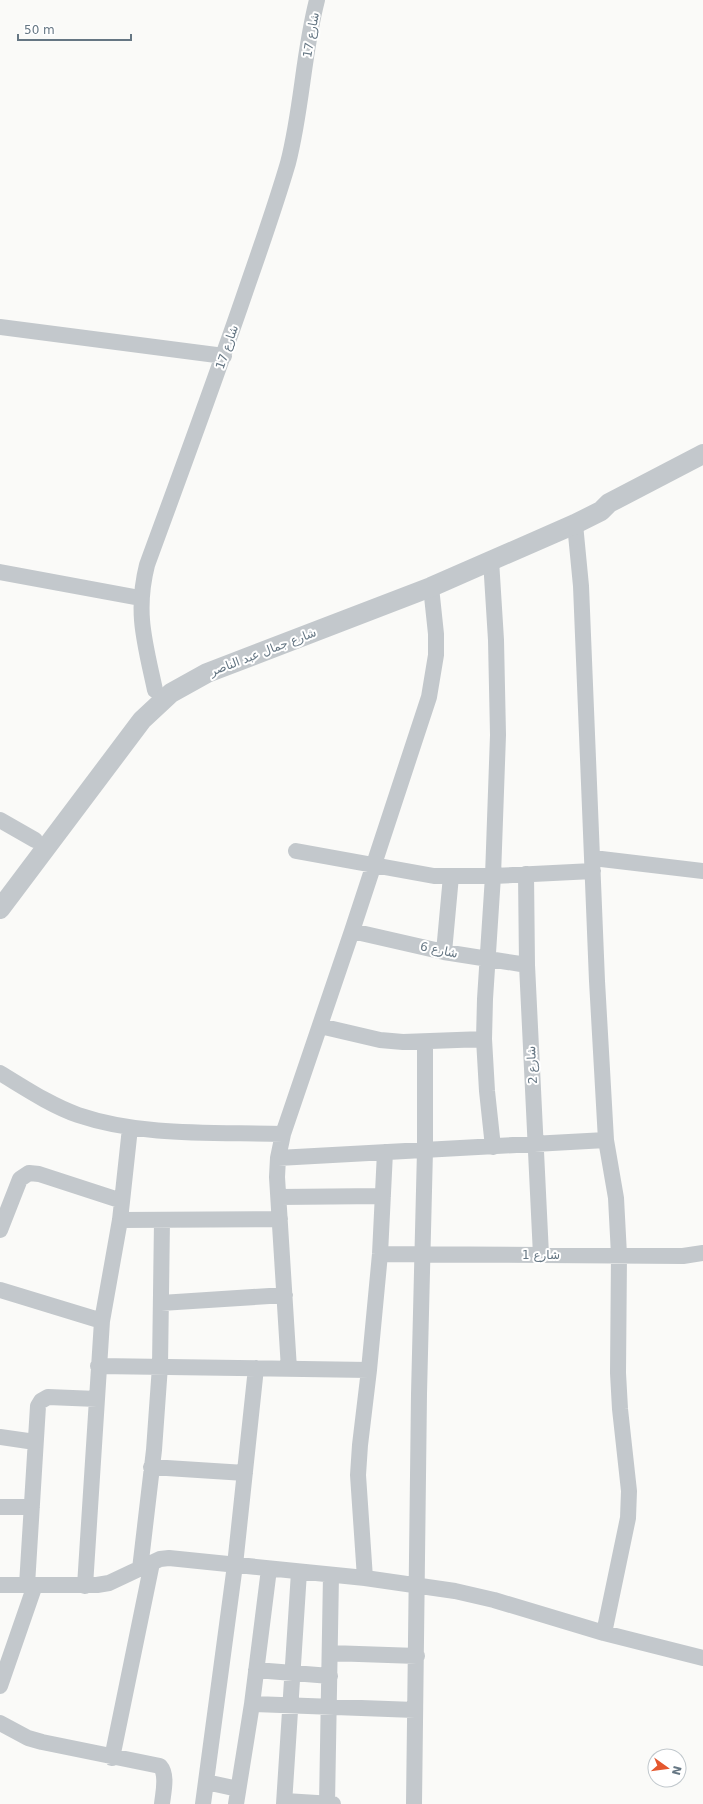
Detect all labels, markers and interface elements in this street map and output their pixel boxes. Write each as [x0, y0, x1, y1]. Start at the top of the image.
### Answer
street label: شارع 17 [300, 11, 323, 59]
scale bar [18, 16, 131, 42]
text: 50 m [24, 23, 55, 37]
street label: شارع 17 [213, 323, 242, 371]
street label: شارع جمال عبد الناصر [207, 625, 319, 680]
street label: شارع 6 [419, 939, 459, 962]
street label: شارع 2 [524, 1046, 541, 1084]
street label: شارع 1 [522, 1248, 560, 1263]
north arrow [647, 1748, 687, 1788]
text: N [669, 1764, 684, 1776]

